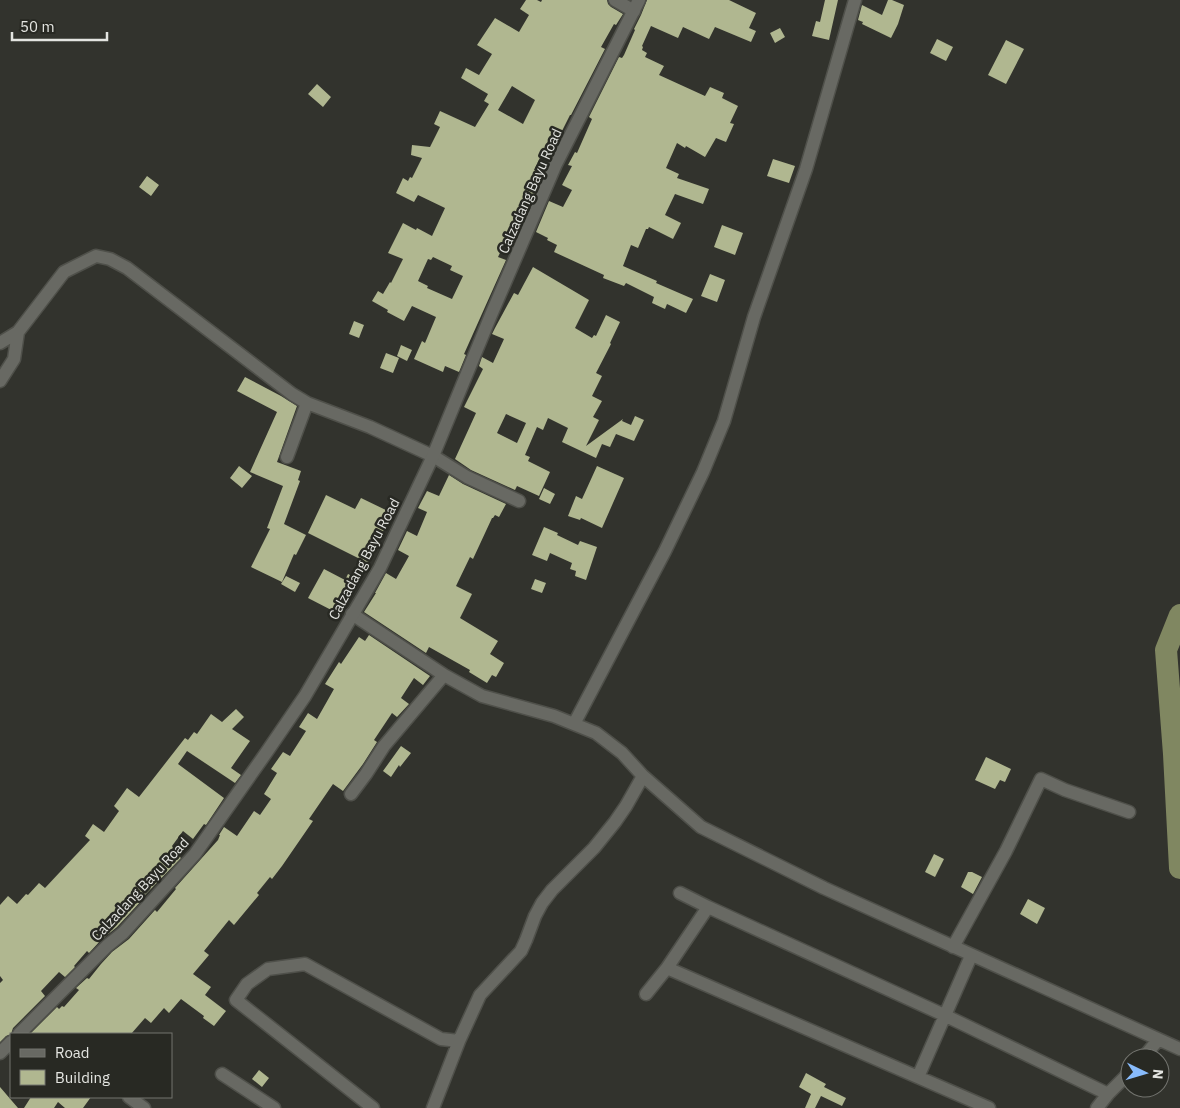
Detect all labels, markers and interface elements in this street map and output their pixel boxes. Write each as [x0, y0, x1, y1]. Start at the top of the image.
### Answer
scale bar [12, 10, 108, 42]
text: 50 m [20, 17, 55, 36]
street label: Calzadang Bayu Road [494, 126, 566, 256]
street label: Calzadang Bayu Road [324, 495, 404, 623]
street label: Calzadang Bayu Road [87, 833, 193, 945]
legend [10, 1033, 172, 1098]
text: Road [55, 1043, 90, 1062]
north arrow [1120, 1048, 1170, 1098]
text: Building [55, 1068, 110, 1087]
text: N [1149, 1068, 1167, 1080]

